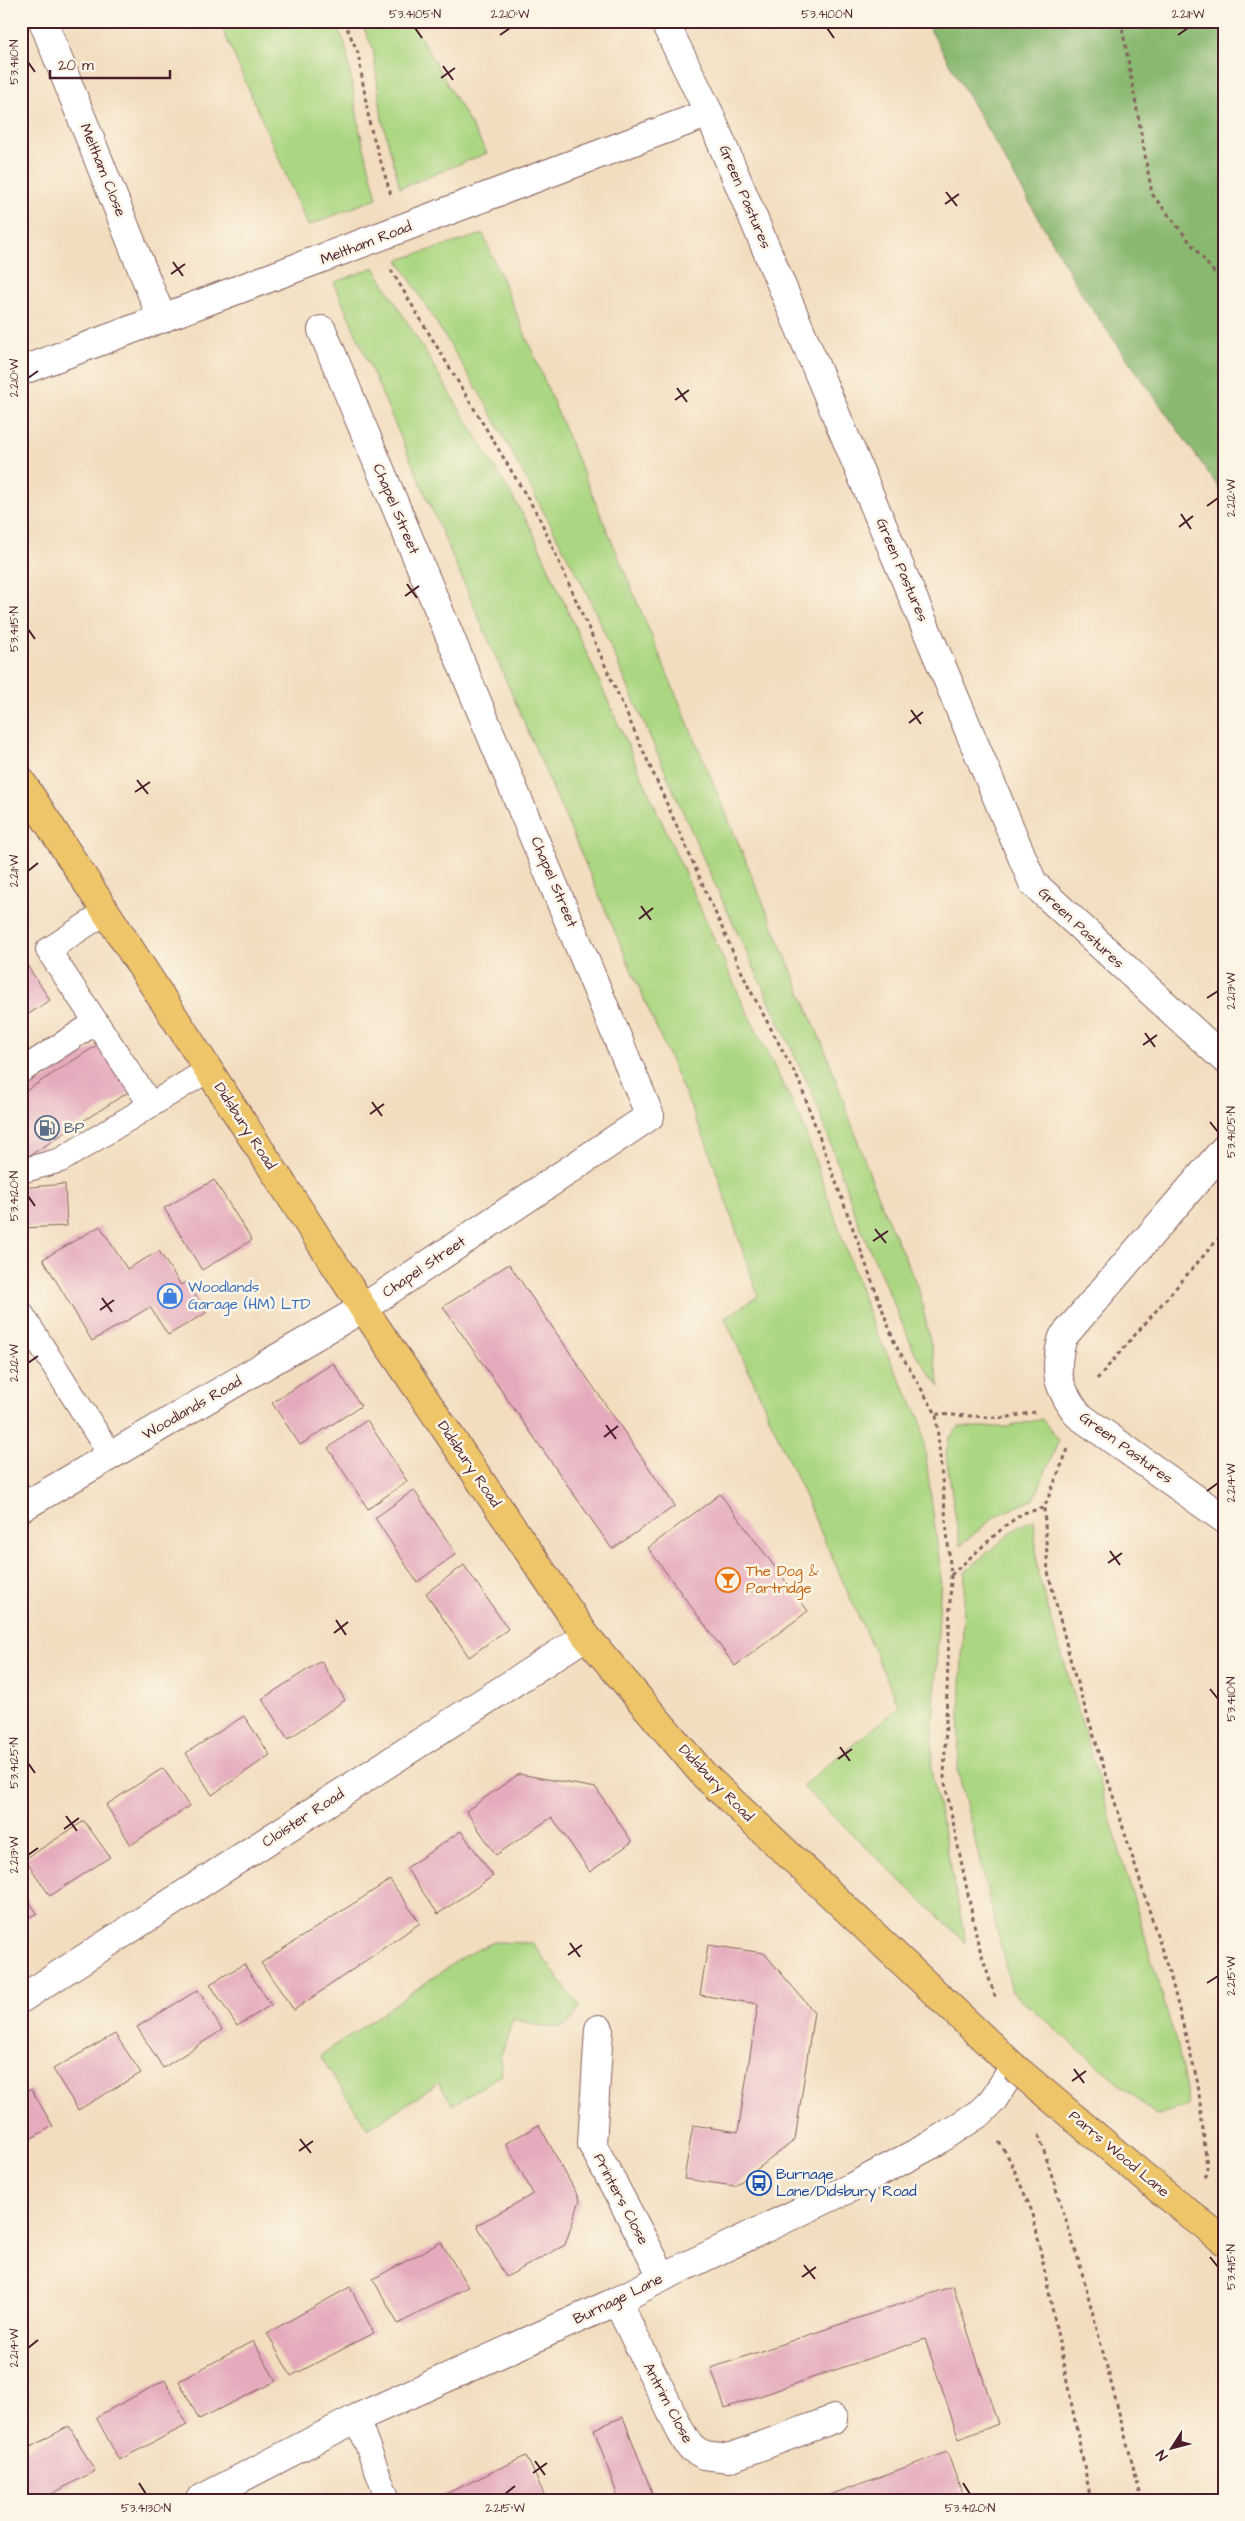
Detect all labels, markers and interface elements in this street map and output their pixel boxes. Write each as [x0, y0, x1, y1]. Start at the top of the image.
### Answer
text: 53.4105°N [389, 6, 442, 23]
text: 2.210°W [491, 6, 530, 23]
text: 53.4100°N [801, 6, 853, 23]
text: 2.211°W [1172, 6, 1205, 23]
text: 53.4110°N [6, 39, 23, 85]
scale bar [50, 48, 170, 80]
text: 20 m [58, 55, 94, 76]
street label: Meltham Close [75, 120, 131, 220]
street label: Green Pastures [714, 142, 776, 252]
street label: Meltham Road [317, 216, 415, 270]
text: 2.210°W [6, 358, 23, 397]
street label: Chapel Street [367, 460, 425, 558]
text: 2.212°W [1223, 478, 1240, 517]
street label: Green Pastures [871, 515, 933, 625]
text: 53.4115°N [6, 605, 23, 652]
street label: Chapel Street [525, 833, 583, 931]
text: 2.211°W [6, 854, 23, 887]
street label: Green Pastures [1033, 883, 1129, 974]
text: 2.213°W [1223, 972, 1240, 1009]
street label: Didsbury Road [208, 1078, 281, 1175]
text: 53.4105°N [1223, 1105, 1240, 1158]
fuel station icon: BP [34, 1115, 60, 1141]
place label: BP [64, 1118, 85, 1139]
text: 53.4120°N [6, 1170, 23, 1221]
street label: Chapel Street [378, 1231, 470, 1303]
place label: Woodlands Garage (HM) LTD [188, 1277, 311, 1316]
shop icon: Woodlands Garage (HM) LTD [157, 1283, 183, 1309]
text: 2.212°W [6, 1343, 23, 1382]
street label: Woodlands Road [138, 1371, 246, 1445]
street label: Green Pastures [1075, 1407, 1177, 1489]
street label: Didsbury Road [431, 1417, 506, 1512]
text: 2.214°W [1223, 1463, 1240, 1503]
place label: The Dog & Partridge [746, 1561, 819, 1600]
bar icon: The Dog & Partridge [715, 1567, 741, 1593]
text: 53.4110°N [1223, 1676, 1240, 1722]
text: 53.4125°N [6, 1737, 23, 1789]
street label: Didsbury Road [673, 1740, 759, 1827]
street label: Cloister Road [258, 1783, 348, 1852]
text: 2.213°W [6, 1836, 23, 1873]
text: 2.215°W [1223, 1956, 1240, 1996]
street label: Parrs Wood Lane [1064, 2106, 1174, 2202]
street label: Printers Close [588, 2150, 654, 2248]
place label: Burnage Lane/Didsbury Road [776, 2164, 917, 2203]
bus stop icon: Burnage Lane/Didsbury Road [746, 2170, 772, 2196]
text: 53.4115°N [1223, 2243, 1240, 2290]
street label: Burnage Lane [570, 2268, 667, 2331]
text: 2.214°W [6, 2328, 23, 2368]
street label: Antrim Close [638, 2359, 698, 2447]
north arrow [1148, 2424, 1198, 2474]
text: N [1151, 2445, 1173, 2464]
text: 53.4130°N [121, 2500, 171, 2517]
text: 2.215°W [485, 2500, 525, 2517]
text: 53.4120°N [945, 2500, 996, 2517]

